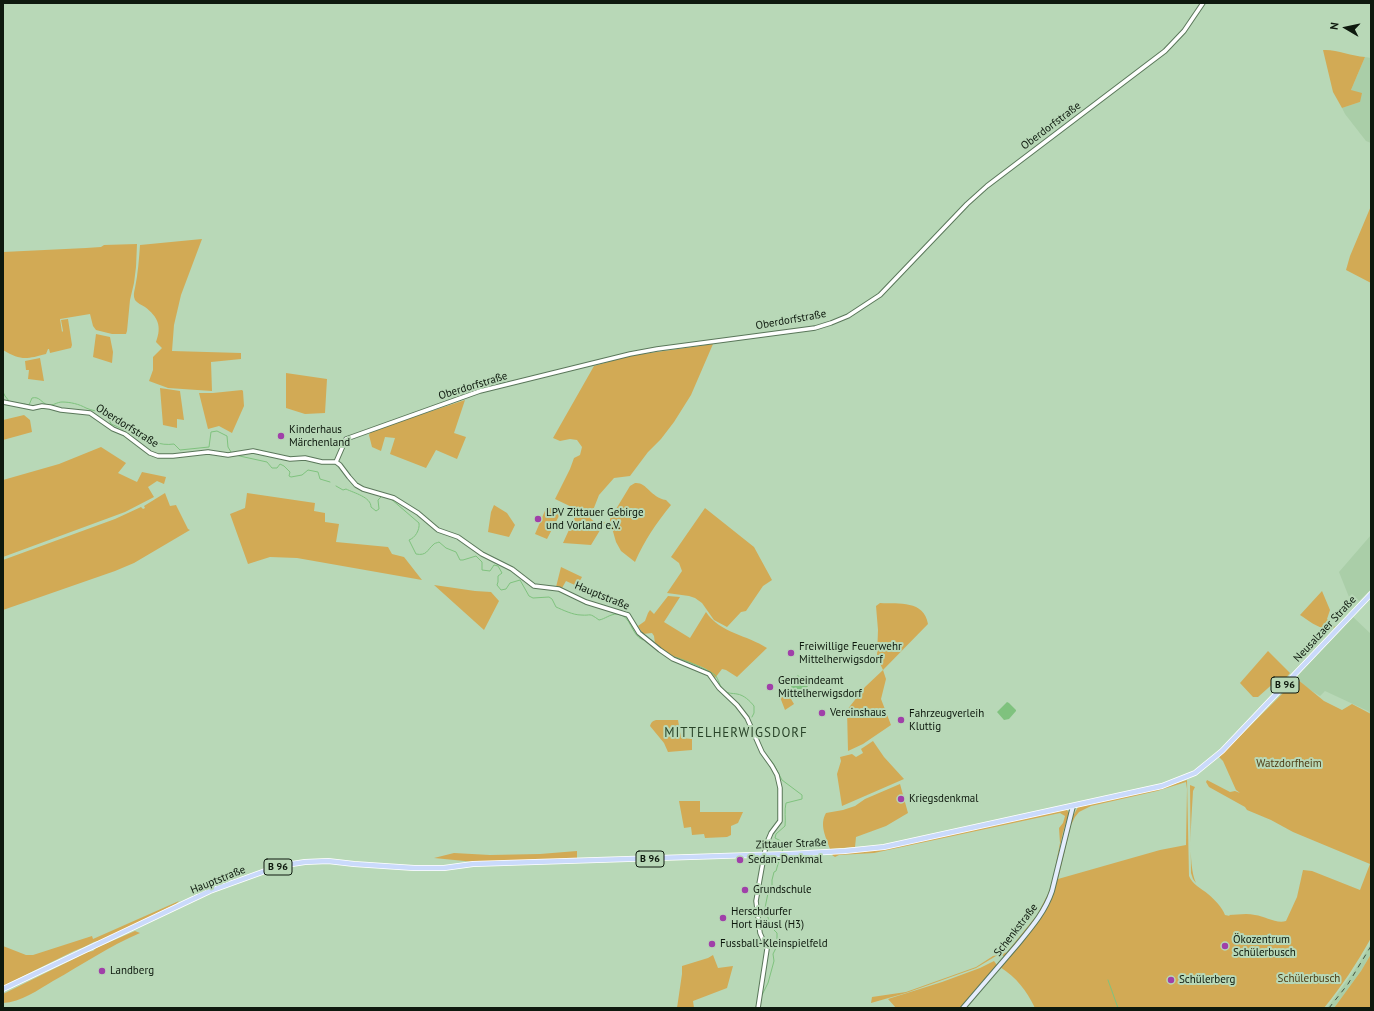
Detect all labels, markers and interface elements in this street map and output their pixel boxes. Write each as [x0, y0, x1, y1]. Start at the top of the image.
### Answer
north arrow [1326, 8, 1366, 48]
text: N [1327, 21, 1342, 31]
street label: Oberdorfstraße [1018, 99, 1084, 153]
street label: Oberdorfstraße [755, 307, 827, 333]
street label: Oberdorfstraße [437, 369, 509, 403]
street label: Oberdorfstraße [93, 401, 161, 451]
place label: Kinderhaus Märchenland [289, 423, 350, 449]
marker: Kinderhaus Märchenland [276, 431, 286, 441]
place label: LPV Zittauer Gebirge und Vorland e.V. [546, 506, 644, 532]
marker: LPV Zittauer Gebirge und Vorland e.V. [533, 514, 543, 524]
street label: Hauptstraße [573, 579, 631, 613]
street label: Neusalzaer Straße [1291, 593, 1359, 665]
place label: Freiwillige Feuerwehr Mittelherwigsdorf [799, 640, 902, 666]
marker: Freiwillige Feuerwehr Mittelherwigsdorf [786, 648, 796, 658]
place label: Gemeindeamt Mittelherwigsdorf [778, 674, 862, 700]
road number: B 96 [1271, 677, 1299, 693]
marker: Gemeindeamt Mittelherwigsdorf [765, 682, 775, 692]
place label: Vereinshaus [830, 706, 886, 720]
place label: Fahrzeugverleih Kluttig [909, 707, 984, 733]
marker: Vereinshaus [817, 708, 827, 718]
marker: Fahrzeugverleih Kluttig [896, 715, 906, 725]
district label: MITTELHERWIGSDORF [664, 725, 808, 741]
park label: Watzdorfheim [1256, 757, 1322, 771]
place label: Kriegsdenkmal [909, 792, 978, 806]
marker: Kriegsdenkmal [896, 794, 906, 804]
street label: Zittauer Straße [755, 836, 827, 852]
road number: B 96 [636, 851, 664, 867]
place label: Sedan-Denkmal [748, 853, 822, 867]
marker: Sedan-Denkmal [735, 855, 745, 865]
road number: B 96 [264, 859, 292, 875]
street label: Hauptstraße [189, 863, 247, 897]
place label: Grundschule [753, 883, 812, 897]
marker: Grundschule [740, 885, 750, 895]
street label: Schenkstraße [991, 901, 1041, 959]
place label: Herschdurfer Hort Häusl (H3) [731, 905, 804, 931]
marker: Herschdurfer Hort Häusl (H3) [718, 913, 728, 923]
place label: Ökozentrum Schülerbusch [1233, 933, 1296, 959]
place label: Fussball-Kleinspielfeld [720, 937, 828, 951]
marker: Fussball-Kleinspielfeld [707, 939, 717, 949]
marker: Ökozentrum Schülerbusch [1220, 941, 1230, 951]
place label: Landberg [110, 964, 154, 978]
marker: Landberg [97, 966, 107, 976]
park label: Schülerbusch [1278, 972, 1340, 986]
place label: Schülerberg [1179, 973, 1235, 987]
marker: Schülerberg [1166, 975, 1176, 985]

